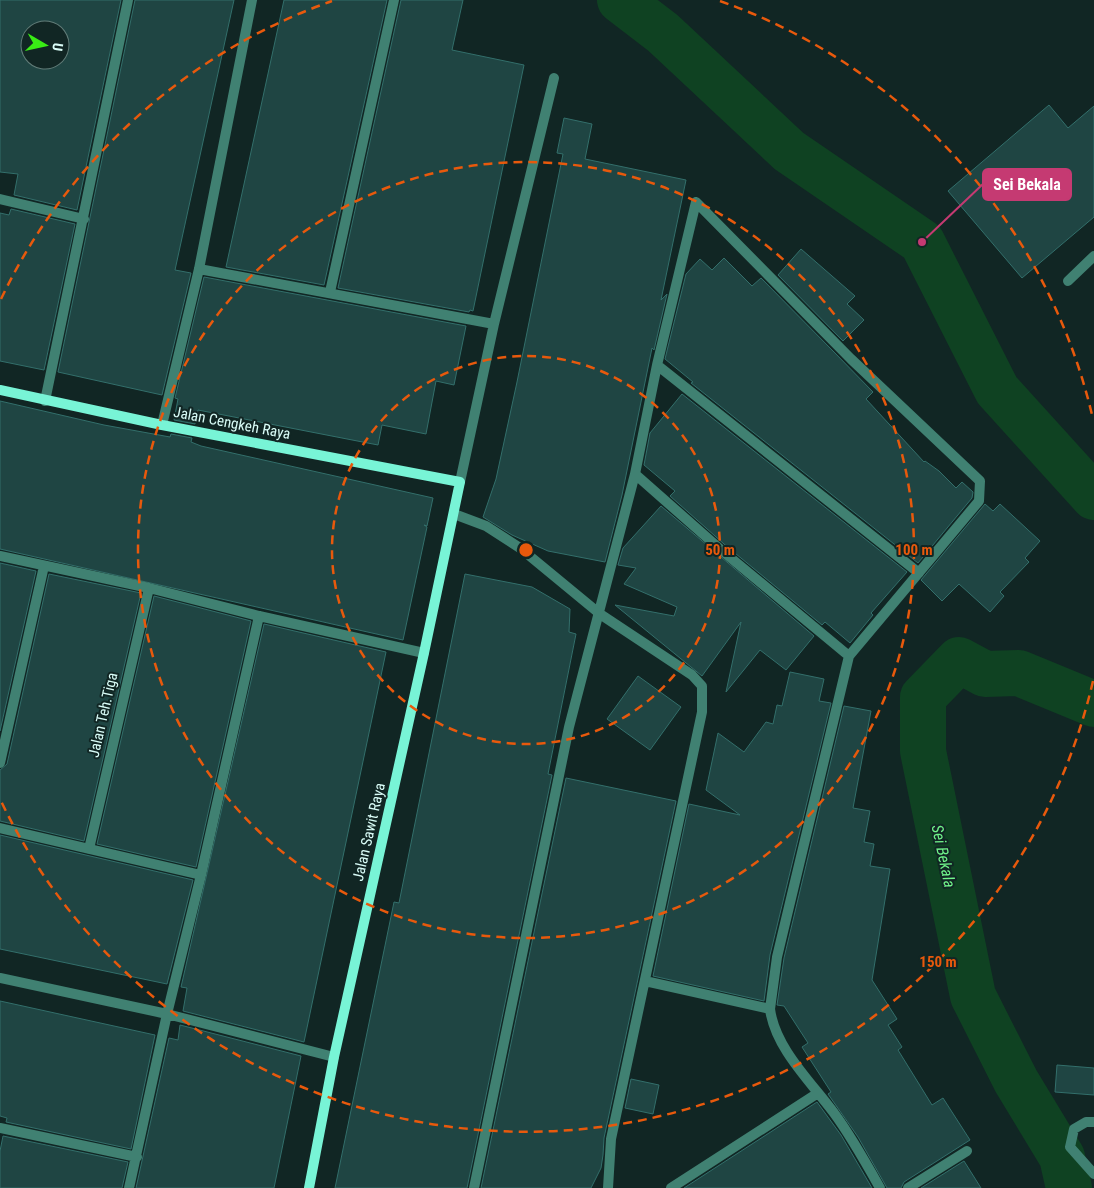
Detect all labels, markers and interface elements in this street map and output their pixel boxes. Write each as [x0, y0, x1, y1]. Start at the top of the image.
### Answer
north arrow [20, 20, 70, 70]
text: U [49, 42, 66, 52]
callout: Sei Bekala [983, 169, 1071, 200]
text: Sei Bekala [993, 175, 1061, 194]
street label: Jalan Cengkeh Raya [172, 403, 292, 443]
centre of rings [517, 541, 535, 559]
text: 50 m [705, 541, 735, 559]
text: 100 m [895, 541, 933, 559]
street label: Jalan Teh.Tiga [84, 671, 122, 759]
street label: Jalan Sawit Raya [349, 781, 389, 883]
water label: Sei Bekala [928, 823, 959, 889]
text: 150 m [919, 953, 957, 971]

